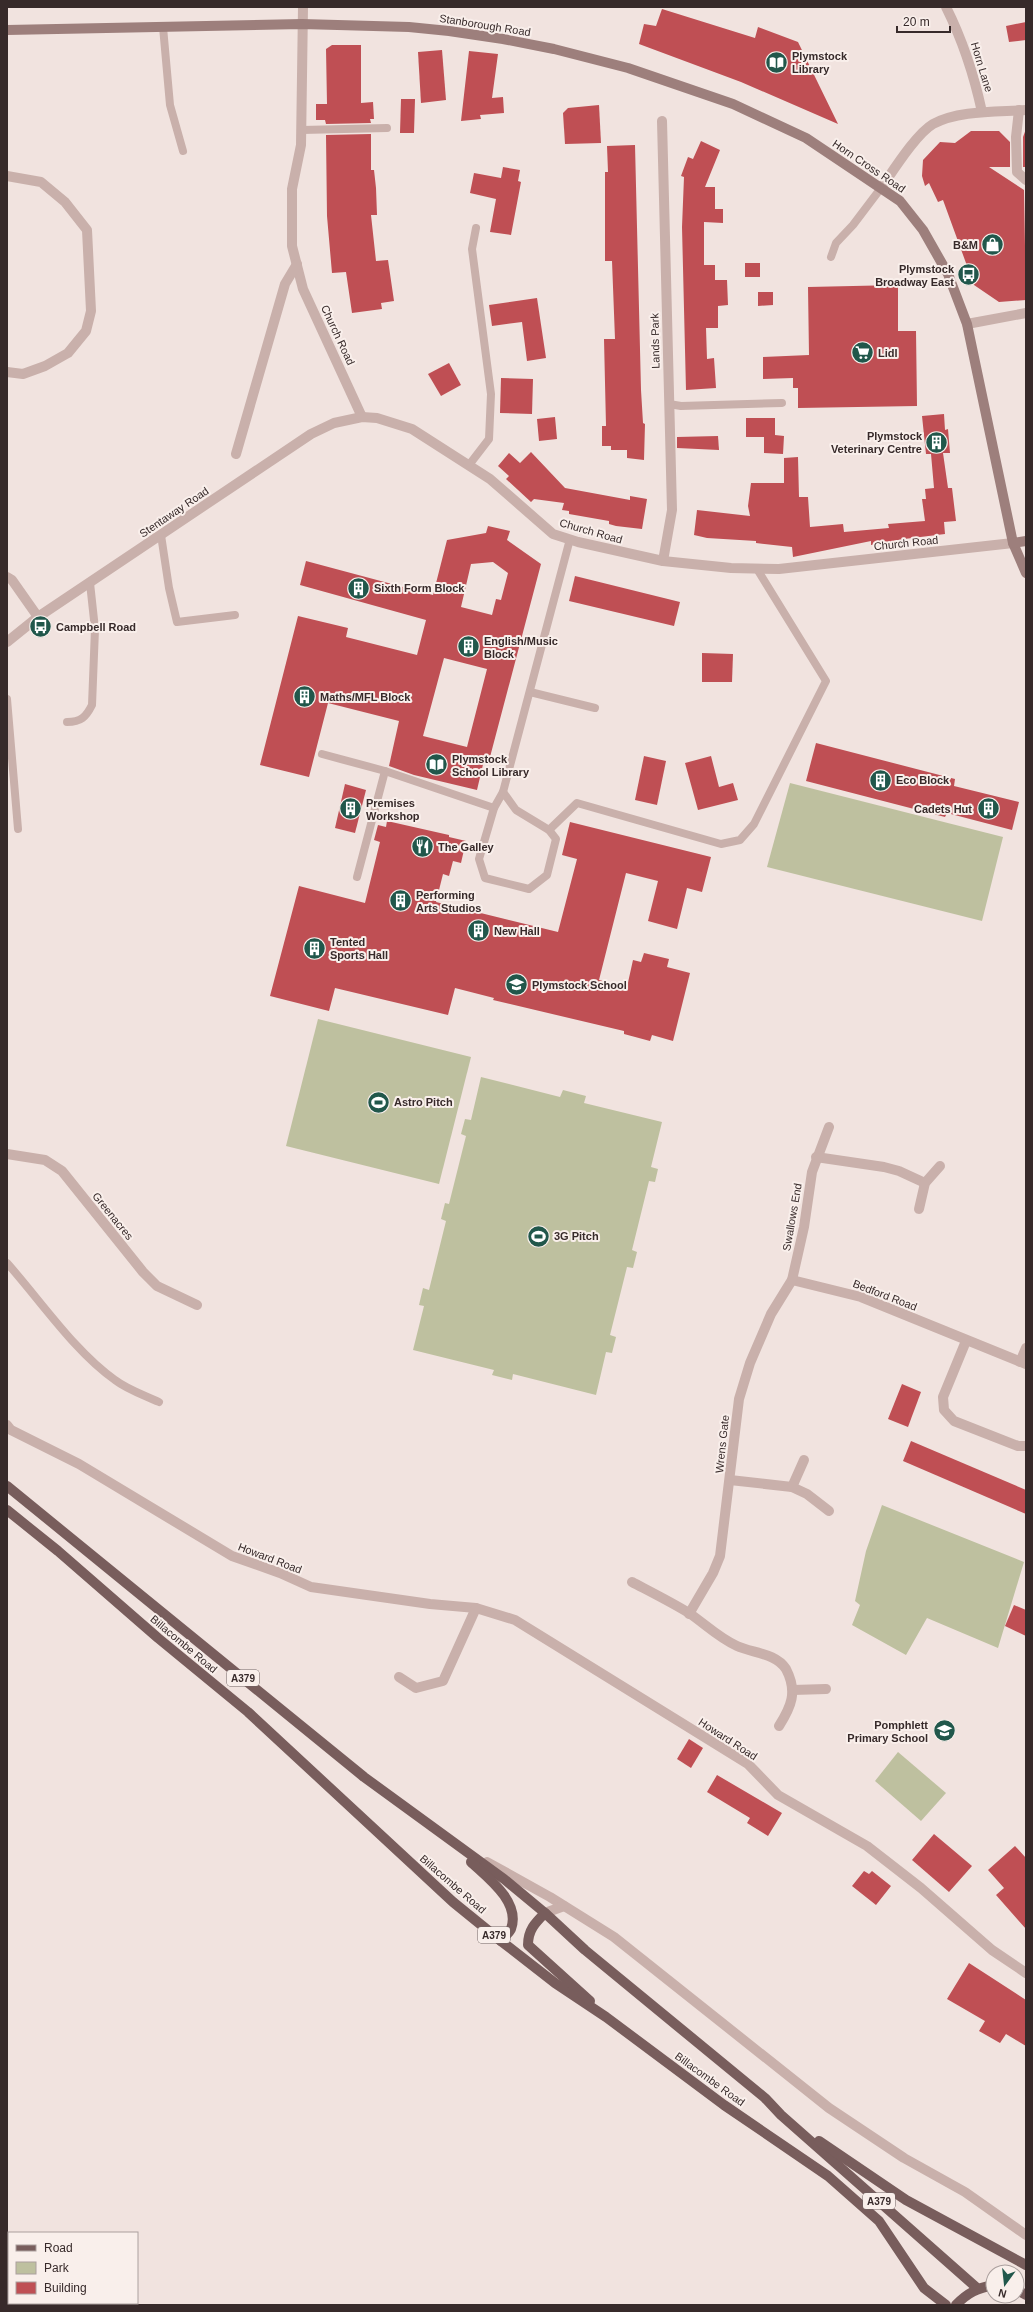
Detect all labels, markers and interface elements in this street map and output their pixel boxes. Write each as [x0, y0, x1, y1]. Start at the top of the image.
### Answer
scale bar [897, 8, 950, 34]
street label: Stanborough Road [438, 12, 532, 38]
text: 20 m [903, 15, 930, 29]
street label: Horn Lane [969, 41, 995, 93]
library icon: Plymstock Library [764, 49, 790, 75]
place label: Plymstock Library [792, 50, 848, 75]
street label: Horn Cross Road [830, 137, 908, 195]
shop icon: B&M [980, 232, 1006, 258]
place label: B&M [953, 239, 978, 251]
bus stop icon: Plymstock Broadway East [956, 262, 982, 288]
place label: Plymstock Broadway East [875, 263, 955, 288]
street label: Church Road [319, 303, 357, 367]
street label: Lands Park [649, 313, 661, 369]
supermarket icon: Lidl [849, 340, 875, 366]
place label: Lidl [878, 347, 898, 359]
building icon: Plymstock Veterinary Centre [924, 429, 950, 455]
place label: Plymstock Veterinary Centre [831, 430, 923, 455]
street label: Stentaway Road [137, 484, 211, 540]
street label: Church Road [558, 516, 624, 546]
street label: Church Road [873, 534, 939, 552]
building icon: Sixth Form Block [346, 575, 372, 601]
place label: Sixth Form Block [374, 582, 465, 594]
bus stop icon: Campbell Road [28, 614, 54, 640]
place label: Campbell Road [56, 621, 136, 633]
building icon: English/Music Block [456, 634, 482, 660]
place label: English/Music Block [484, 635, 558, 660]
building icon: Maths/MFL Block [291, 684, 317, 710]
place label: Maths/MFL Block [320, 691, 411, 703]
library icon: Plymstock School Library [423, 752, 449, 778]
place label: Plymstock School Library [452, 753, 530, 778]
building icon: Eco Block [868, 767, 894, 793]
place label: Eco Block [896, 774, 950, 786]
building icon: Premises Workshop [337, 796, 363, 822]
building icon: Cadets Hut [975, 796, 1001, 822]
place label: Premises Workshop [366, 797, 420, 822]
place label: Cadets Hut [914, 803, 972, 815]
restaurant icon: The Galley [409, 834, 435, 860]
place label: The Galley [438, 841, 495, 853]
building icon: Performing Arts Studios [388, 888, 414, 914]
place label: Performing Arts Studios [416, 889, 481, 914]
building icon: New Hall [466, 918, 492, 944]
place label: New Hall [494, 925, 540, 937]
building icon: Tented Sports Hall [301, 935, 327, 961]
place label: Tented Sports Hall [330, 936, 388, 961]
school or university icon: Plymstock School [503, 972, 529, 998]
place label: Plymstock School [532, 979, 627, 991]
sports icon: Astro Pitch [365, 1089, 391, 1115]
place label: Astro Pitch [394, 1096, 453, 1108]
street label: Swallows End [780, 1182, 804, 1252]
street label: Greenacres [90, 1190, 136, 1242]
sports icon: 3G Pitch [526, 1223, 552, 1249]
place label: 3G Pitch [554, 1230, 599, 1242]
street label: Bedford Road [851, 1277, 919, 1313]
street label: Wrens Gate [713, 1414, 731, 1474]
street label: Howard Road [236, 1540, 304, 1576]
street label: Billacombe Road [148, 1613, 220, 1675]
road number: A379 [227, 1670, 259, 1686]
street label: Howard Road [697, 1716, 759, 1762]
school or university icon: Pomphlett Primary School [931, 1718, 957, 1744]
place label: Pomphlett Primary School [847, 1719, 928, 1744]
street label: Billacombe Road [418, 1852, 488, 1916]
road number: A379 [478, 1927, 510, 1943]
street label: Billacombe Road [673, 2050, 747, 2108]
road number: A379 [863, 2193, 895, 2209]
legend [8, 2232, 138, 2304]
text: Road [44, 2241, 73, 2255]
text: Park [44, 2261, 70, 2275]
north arrow [985, 2264, 1025, 2304]
text: Building [44, 2281, 87, 2295]
text: N [997, 2287, 1008, 2300]

